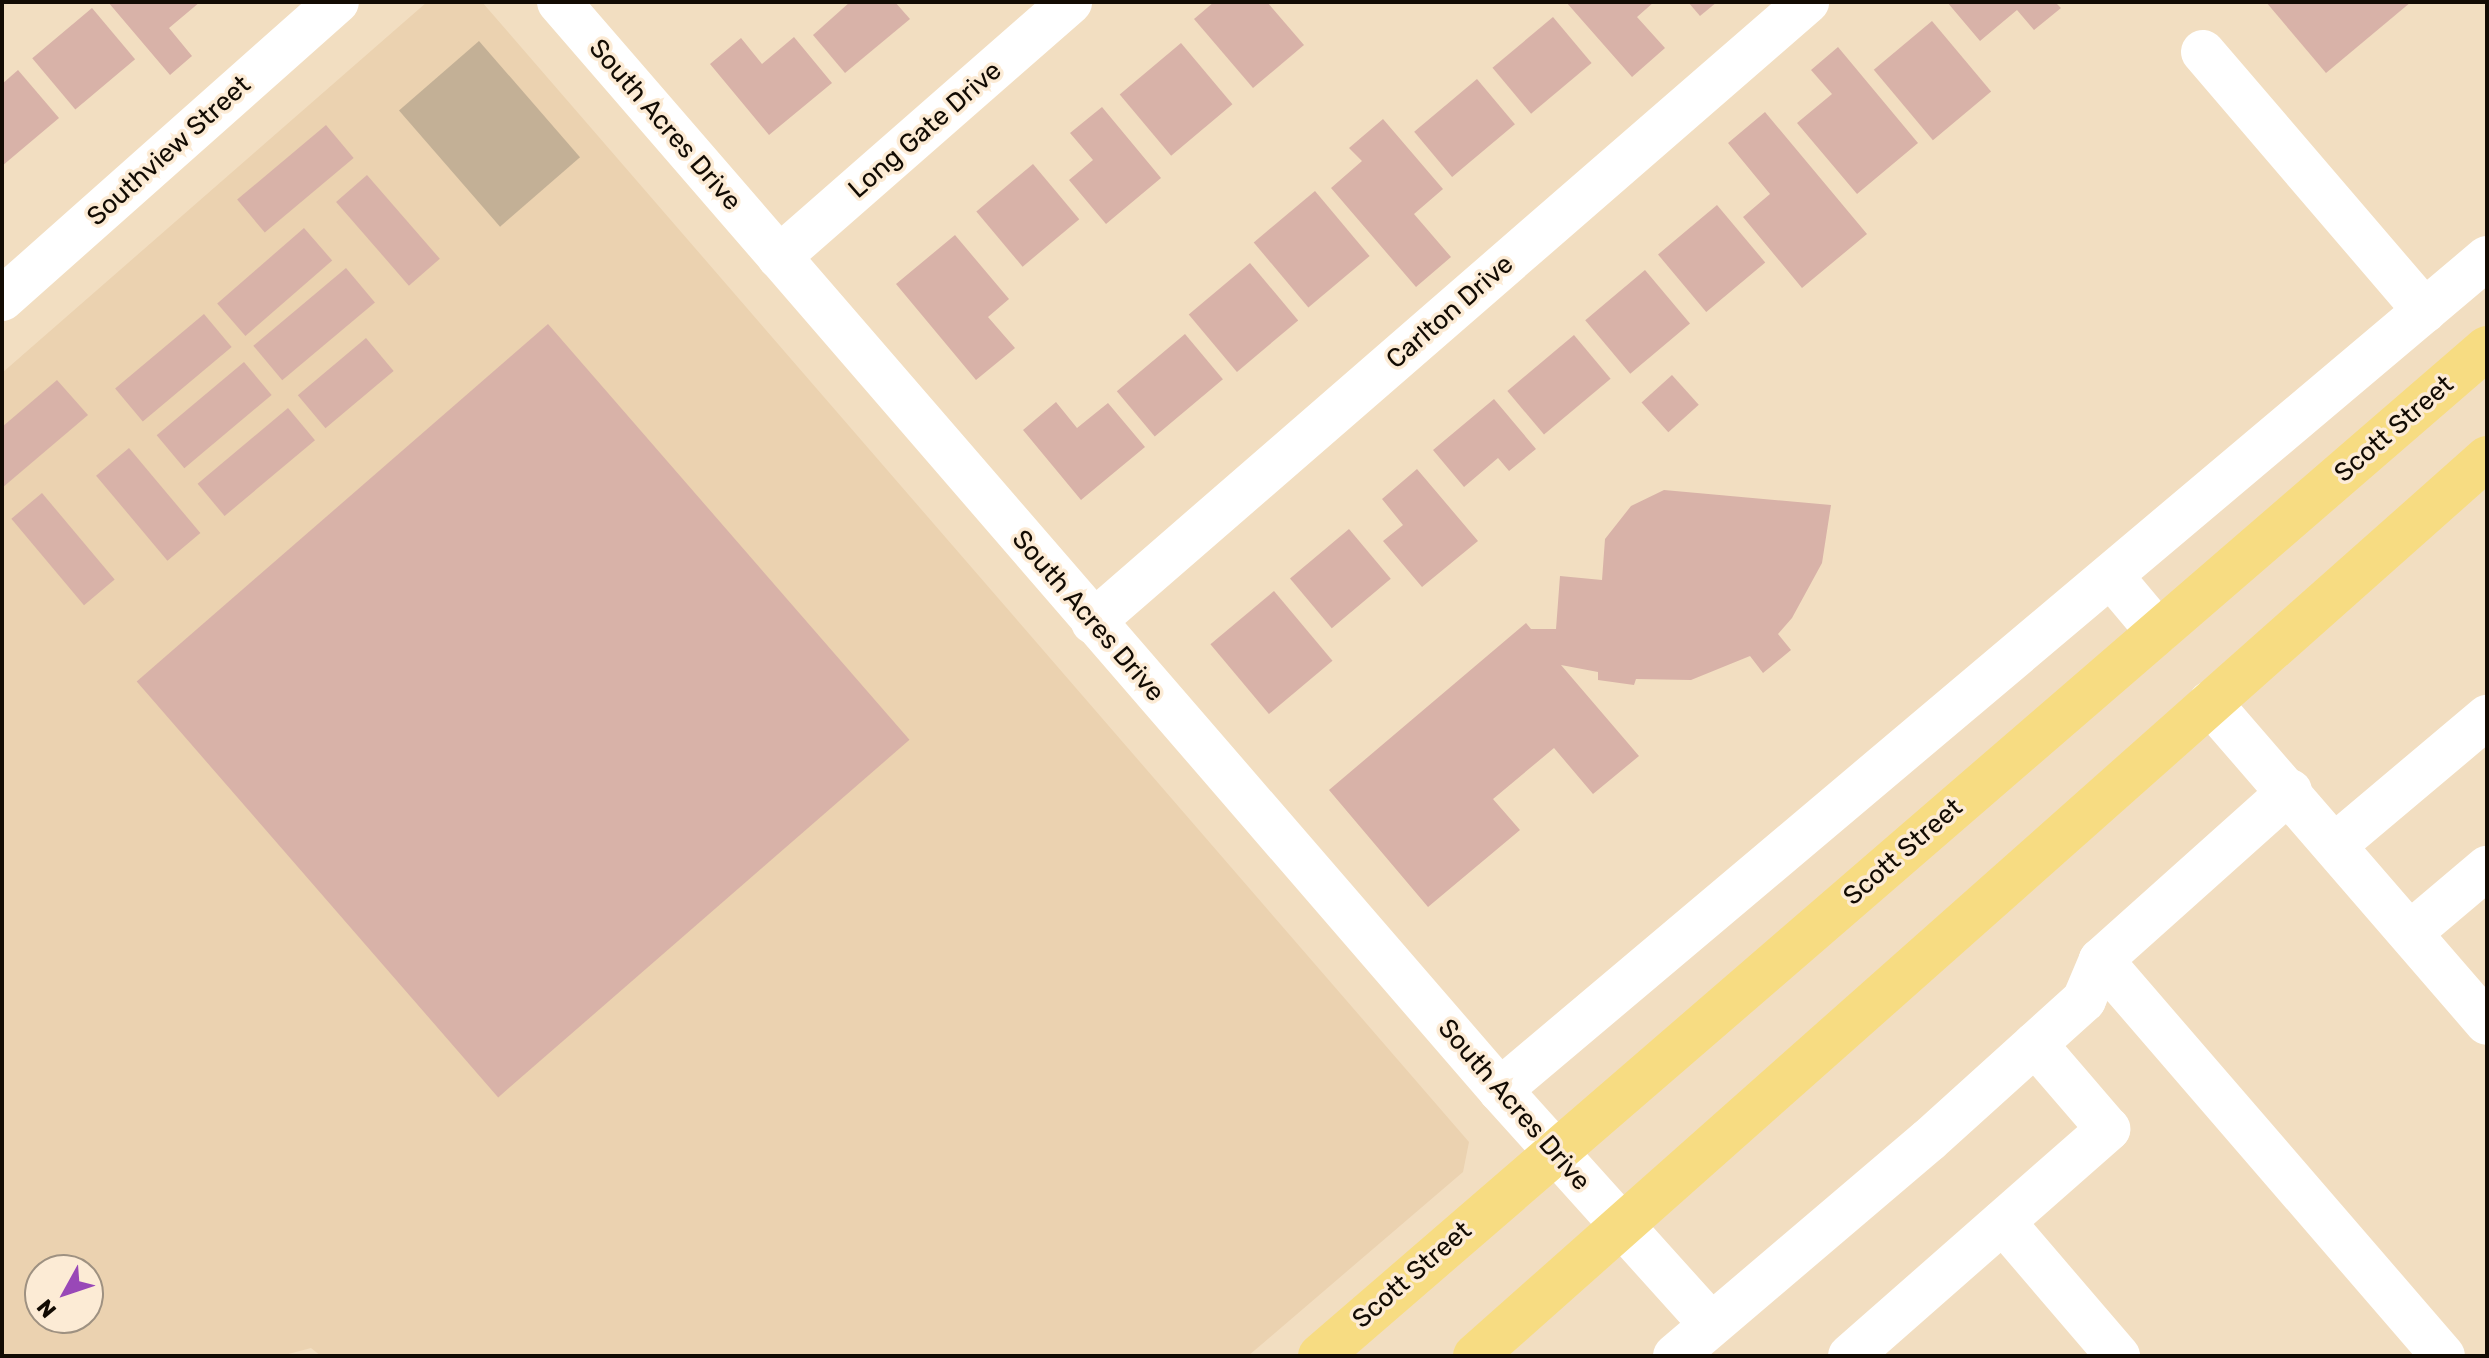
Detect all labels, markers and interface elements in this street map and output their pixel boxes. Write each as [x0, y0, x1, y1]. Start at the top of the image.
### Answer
street label: South Acres Drive [582, 33, 748, 217]
street label: Long Gate Drive [842, 55, 1008, 205]
street label: Southview Street [81, 69, 257, 233]
street label: Carlton Drive [1380, 249, 1520, 375]
street label: Scott Street [2328, 369, 2460, 489]
street label: South Acres Drive [1005, 524, 1171, 708]
street label: Scott Street [1837, 792, 1969, 912]
street label: South Acres Drive [1431, 1013, 1597, 1197]
street label: Scott Street [1346, 1215, 1478, 1335]
north arrow [24, 1254, 104, 1334]
text: N [31, 1294, 62, 1323]

